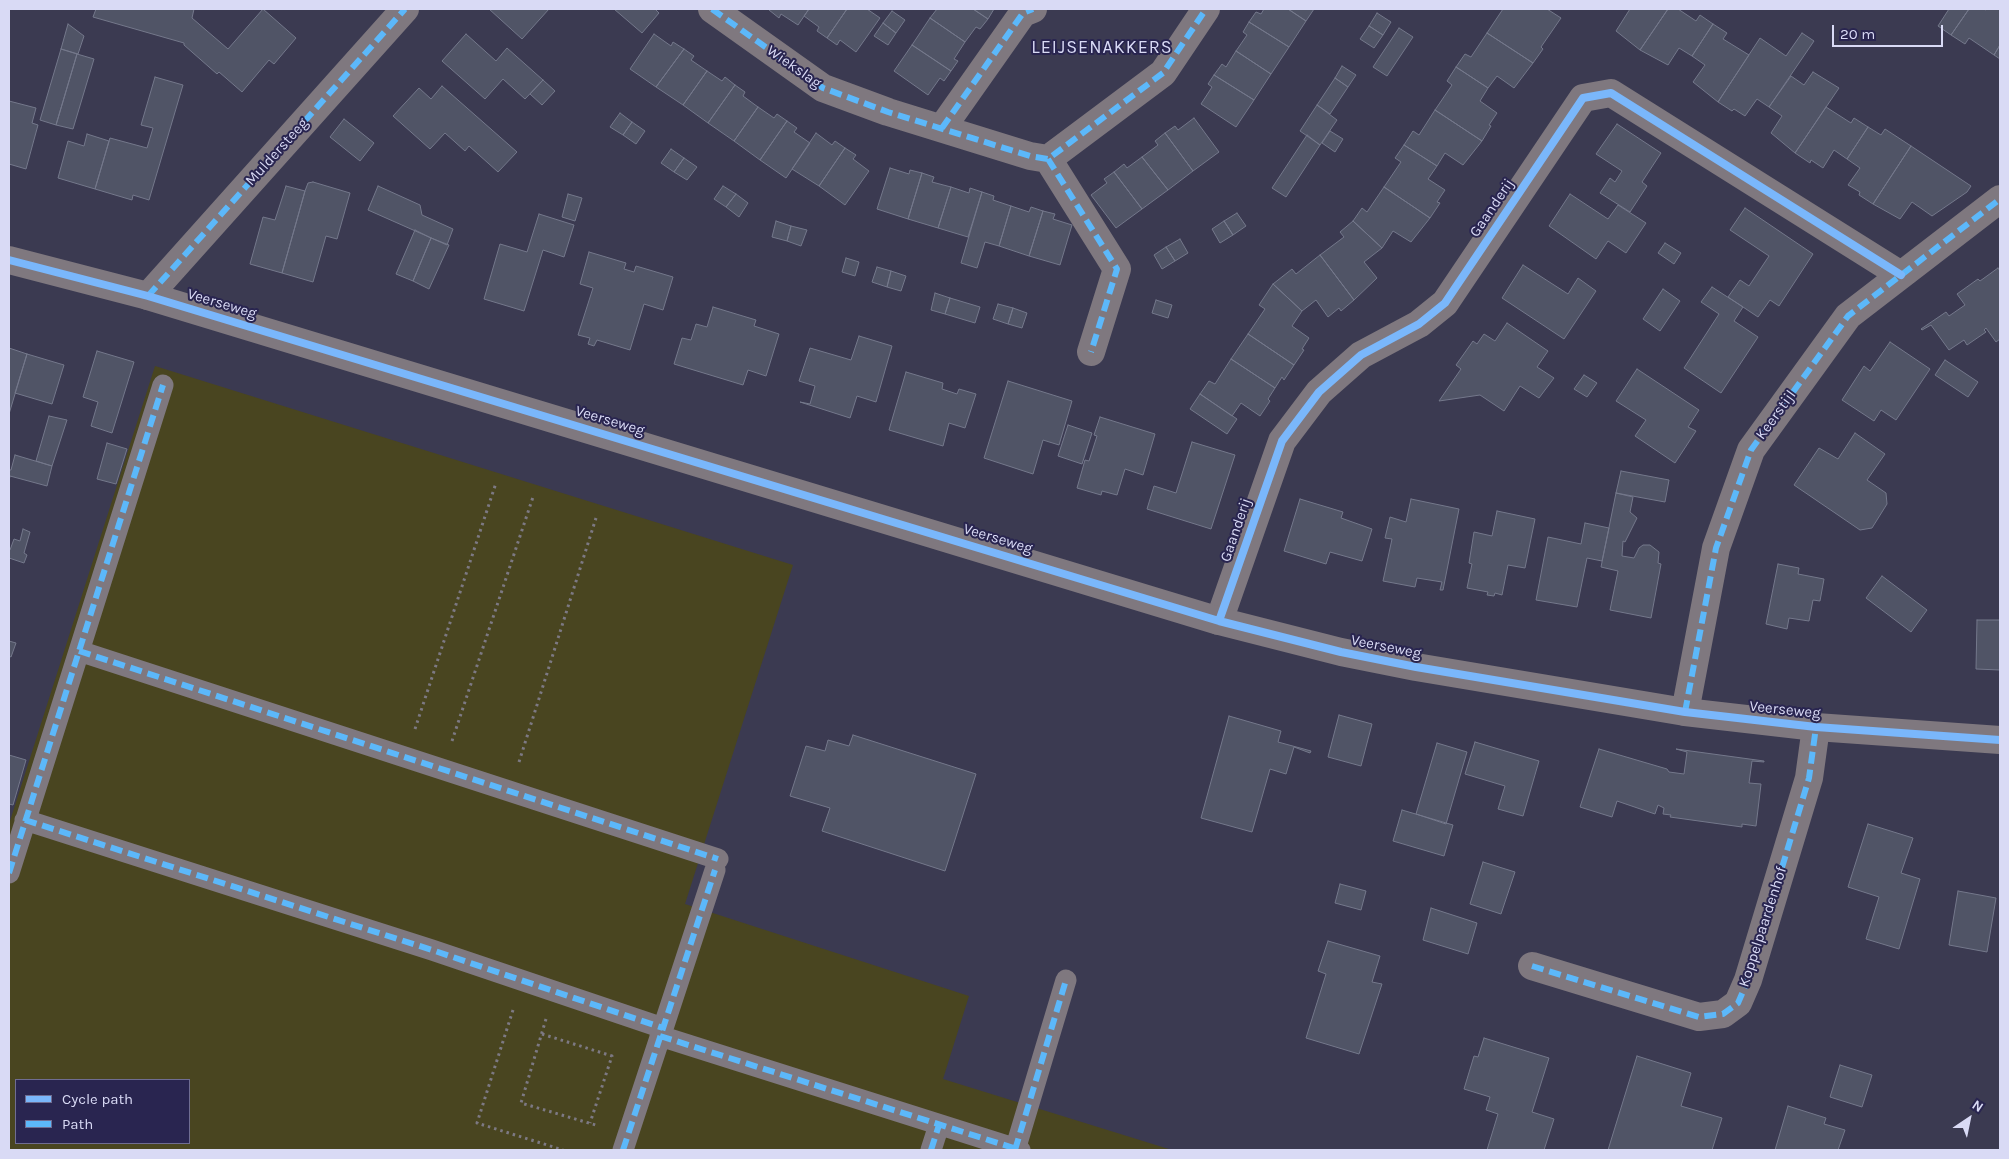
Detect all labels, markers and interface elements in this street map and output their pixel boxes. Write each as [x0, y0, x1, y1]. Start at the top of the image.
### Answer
scale bar [1834, 15, 1945, 47]
text: 20 m [1840, 25, 1875, 43]
district label: LEIJSENAKKERS [1030, 37, 1174, 59]
street label: Wiekslag [763, 42, 825, 92]
street label: Muldersteeg [242, 114, 312, 190]
street label: Gaanderij [1466, 175, 1518, 241]
street label: Veerseweg [185, 285, 259, 323]
street label: Keerstijl [1752, 387, 1800, 443]
street label: Veerseweg [573, 402, 647, 440]
street label: Gaanderij [1217, 496, 1255, 564]
street label: Veerseweg [961, 520, 1035, 558]
street label: Veerseweg [1349, 631, 1423, 663]
street label: Veerseweg [1749, 697, 1821, 723]
street label: Koppelpaardenhof [1735, 865, 1791, 989]
legend [15, 1079, 190, 1144]
text: Cycle path [62, 1090, 133, 1108]
north arrow [1944, 1094, 1994, 1144]
text: N [1969, 1096, 1987, 1116]
text: Path [62, 1115, 93, 1133]

